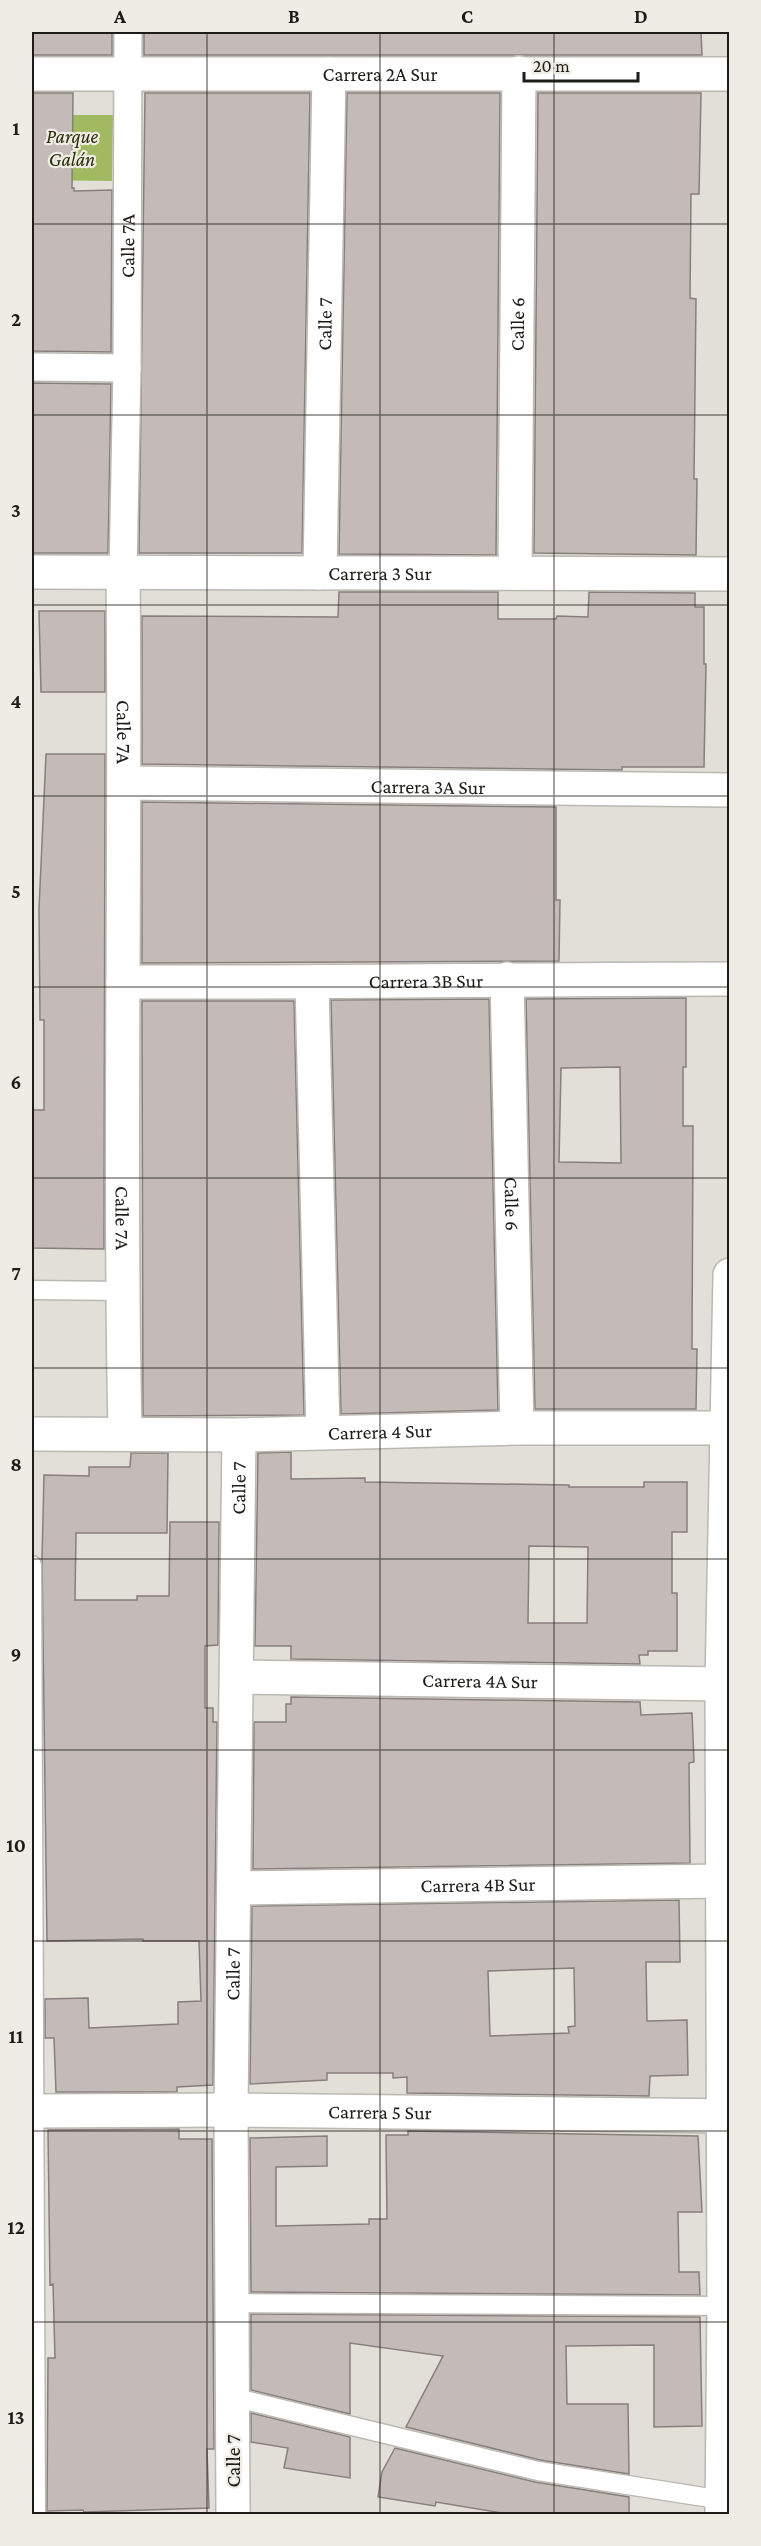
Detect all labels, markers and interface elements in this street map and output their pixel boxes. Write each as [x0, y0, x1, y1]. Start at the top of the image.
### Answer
text: A [113, 5, 127, 27]
text: B [288, 5, 300, 27]
text: C [461, 5, 473, 27]
text: D [634, 5, 648, 27]
scale bar [524, 45, 638, 83]
text: 20 m [533, 56, 570, 76]
street label: Carrera 2A Sur [322, 63, 438, 85]
text: 1 [12, 117, 20, 139]
park label: Parque Galán [46, 125, 99, 170]
street label: Calle 7A [116, 213, 138, 278]
street label: Calle 7 [313, 297, 336, 351]
street label: Calle 6 [506, 297, 528, 351]
text: 2 [11, 308, 21, 330]
text: 3 [11, 499, 21, 521]
street label: Carrera 3 Sur [328, 562, 432, 584]
text: 4 [11, 690, 22, 712]
street label: Calle 7A [113, 700, 135, 765]
street label: Carrera 3A Sur [370, 775, 486, 798]
text: 5 [11, 880, 21, 902]
street label: Carrera 3B Sur [369, 969, 483, 992]
text: 6 [11, 1071, 21, 1093]
street label: Calle 6 [500, 1177, 524, 1231]
street label: Calle 7A [112, 1186, 134, 1251]
text: 7 [11, 1262, 21, 1284]
street label: Carrera 4 Sur [328, 1419, 432, 1444]
text: 8 [10, 1453, 22, 1475]
street label: Calle 7 [227, 1461, 250, 1515]
text: 9 [11, 1643, 21, 1665]
street label: Carrera 4A Sur [422, 1669, 538, 1692]
text: 10 [6, 1834, 26, 1856]
street label: Carrera 4B Sur [420, 1873, 536, 1896]
street label: Calle 7 [221, 1947, 244, 2001]
text: 11 [9, 2025, 24, 2047]
street label: Carrera 5 Sur [328, 2100, 432, 2123]
text: 12 [7, 2216, 25, 2238]
text: 13 [7, 2406, 25, 2428]
street label: Calle 7 [222, 2434, 244, 2488]

